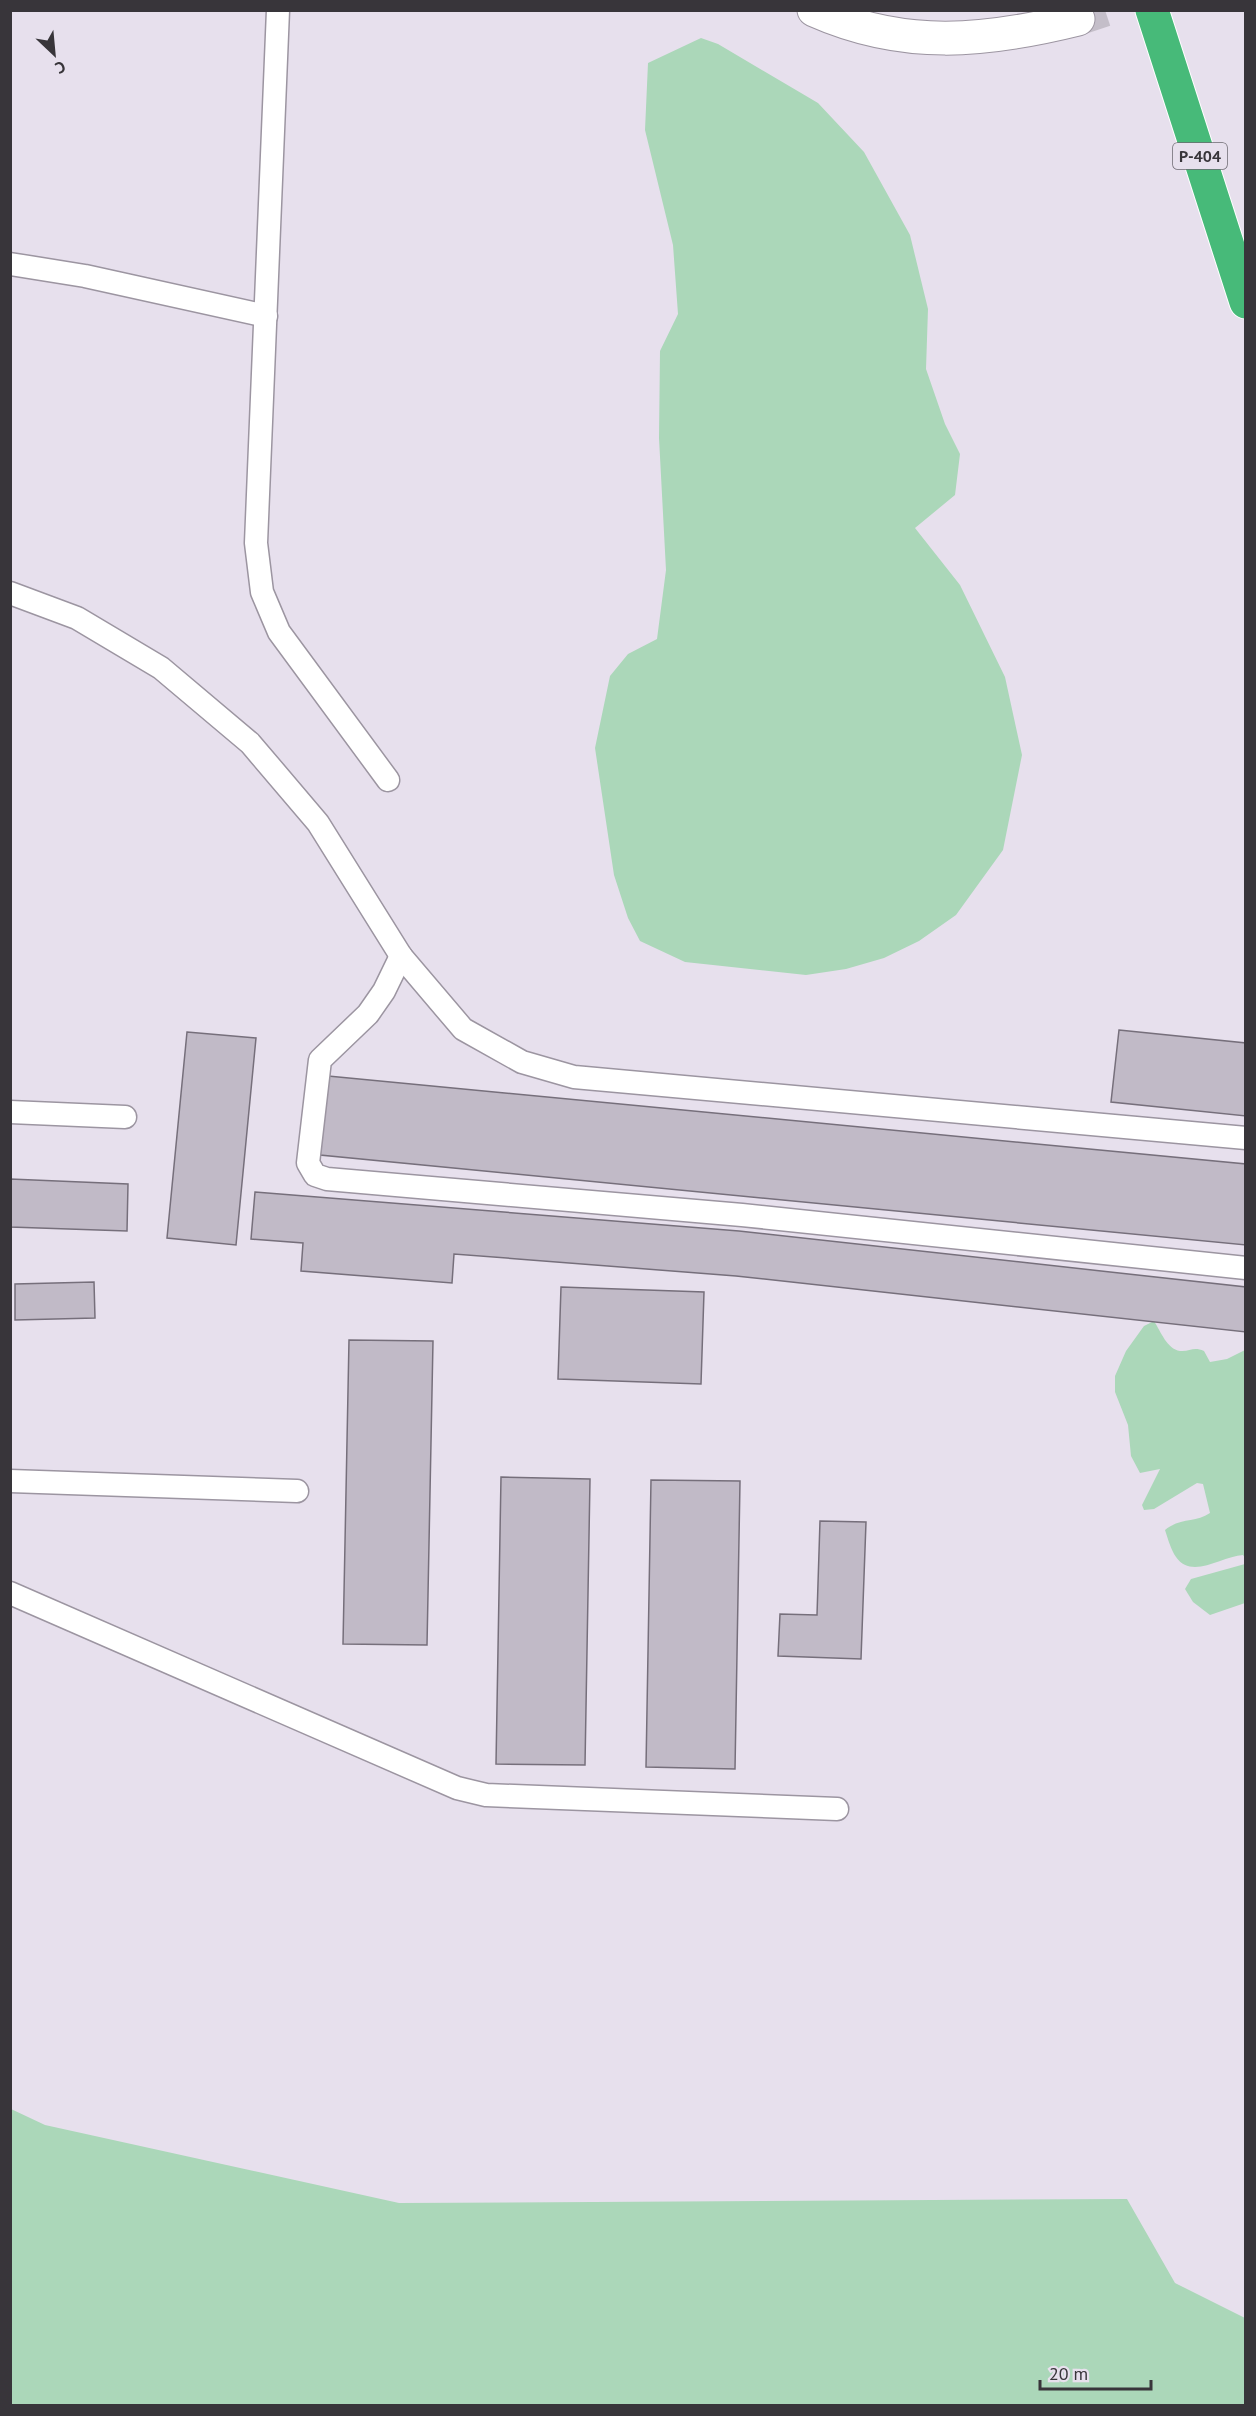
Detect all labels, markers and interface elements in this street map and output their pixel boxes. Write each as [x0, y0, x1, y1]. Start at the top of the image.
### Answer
north arrow [24, 24, 84, 84]
text: С [52, 57, 69, 78]
road number: Р-404 [1173, 143, 1227, 169]
scale bar [1040, 2353, 1151, 2391]
text: 20 m [1049, 2362, 1088, 2385]

